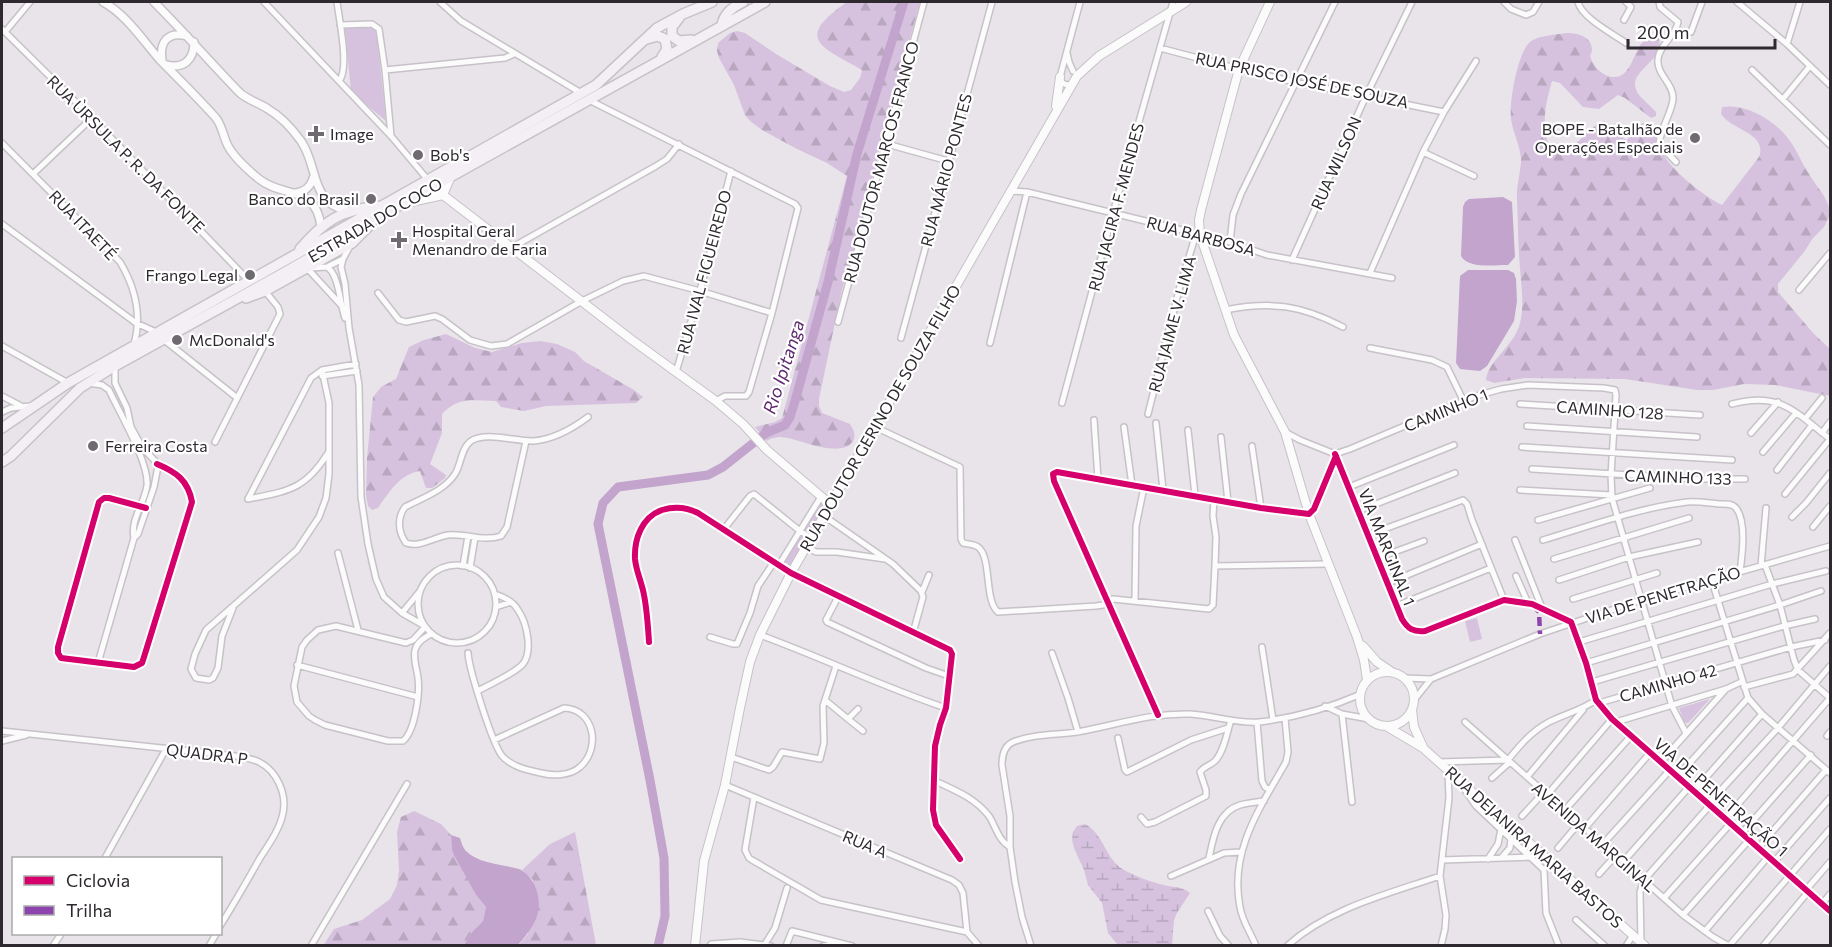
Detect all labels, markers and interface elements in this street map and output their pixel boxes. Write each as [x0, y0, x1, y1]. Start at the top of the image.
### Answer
scale bar [1628, 12, 1775, 50]
text: 200 m [1637, 21, 1690, 43]
street label: RUA DOUTOR MARCOS FRANCO [839, 39, 922, 285]
street label: RUA PRISCO JOSÉ DE SOUZA [1194, 48, 1410, 111]
street label: RUA ÙRSULA P. R. DA FONTE [44, 71, 209, 236]
street label: RUA MÁRIO PONTES [916, 91, 975, 249]
street label: RUA WILSON [1306, 113, 1365, 212]
place label: BOPE - Batalhão de Operações Especiais [1535, 119, 1683, 156]
street label: RUA JACIRA F. MENDES [1084, 121, 1147, 293]
place label: Image [330, 124, 374, 143]
marker: Image [307, 125, 325, 143]
marker: BOPE - Batalhão de Operações Especiais [1688, 131, 1702, 145]
place label: Bob's [430, 145, 470, 164]
marker: Bob's [411, 148, 425, 162]
street label: ESTRADA DO COCO [304, 173, 445, 266]
street label: RUA ITAETÉ [45, 186, 121, 263]
street label: RUA IVAL FIGUEIREDO [672, 188, 735, 356]
place label: Banco do Brasil [248, 189, 359, 208]
marker: Banco do Brasil [364, 192, 378, 206]
street label: RUA BARBOSA [1145, 212, 1257, 259]
place label: Hospital Geral Menandro de Faria [412, 221, 547, 258]
marker: Hospital Geral Menandro de Faria [390, 231, 408, 249]
street label: RUA JAIME V. LIMA [1144, 253, 1199, 394]
place label: Frango Legal [146, 265, 238, 284]
marker: Frango Legal [243, 268, 257, 282]
street label: RUA DOUTOR GERINO DE SOUZA FILHO [795, 281, 964, 554]
water label: Rio Ipitanga [758, 317, 809, 416]
place label: McDonald's [189, 330, 275, 349]
marker: McDonald's [170, 333, 184, 347]
street label: CAMINHO 1 [1401, 384, 1491, 435]
street label: CAMINHO 128 [1556, 396, 1664, 423]
place label: Ferreira Costa [105, 436, 208, 455]
marker: Ferreira Costa [86, 439, 100, 453]
street label: CAMINHO 133 [1624, 465, 1732, 488]
street label: VIA MARGINAL 1 [1355, 485, 1420, 608]
street label: VIA DE PENETRAÇÃO [1583, 562, 1743, 627]
street label: CAMINHO 42 [1617, 660, 1719, 705]
street label: VIA DE PENETRAÇÃO 1 [1651, 733, 1792, 860]
street label: QUADRA P [165, 739, 249, 768]
street label: RUA DEJANIRA MARIA BASTOS [1442, 762, 1627, 931]
street label: AVENIDA MARGINAL [1529, 778, 1660, 895]
street label: RUA A [840, 826, 890, 861]
legend [12, 857, 222, 935]
text: Ciclovia [66, 869, 130, 891]
text: Trilha [66, 899, 112, 921]

